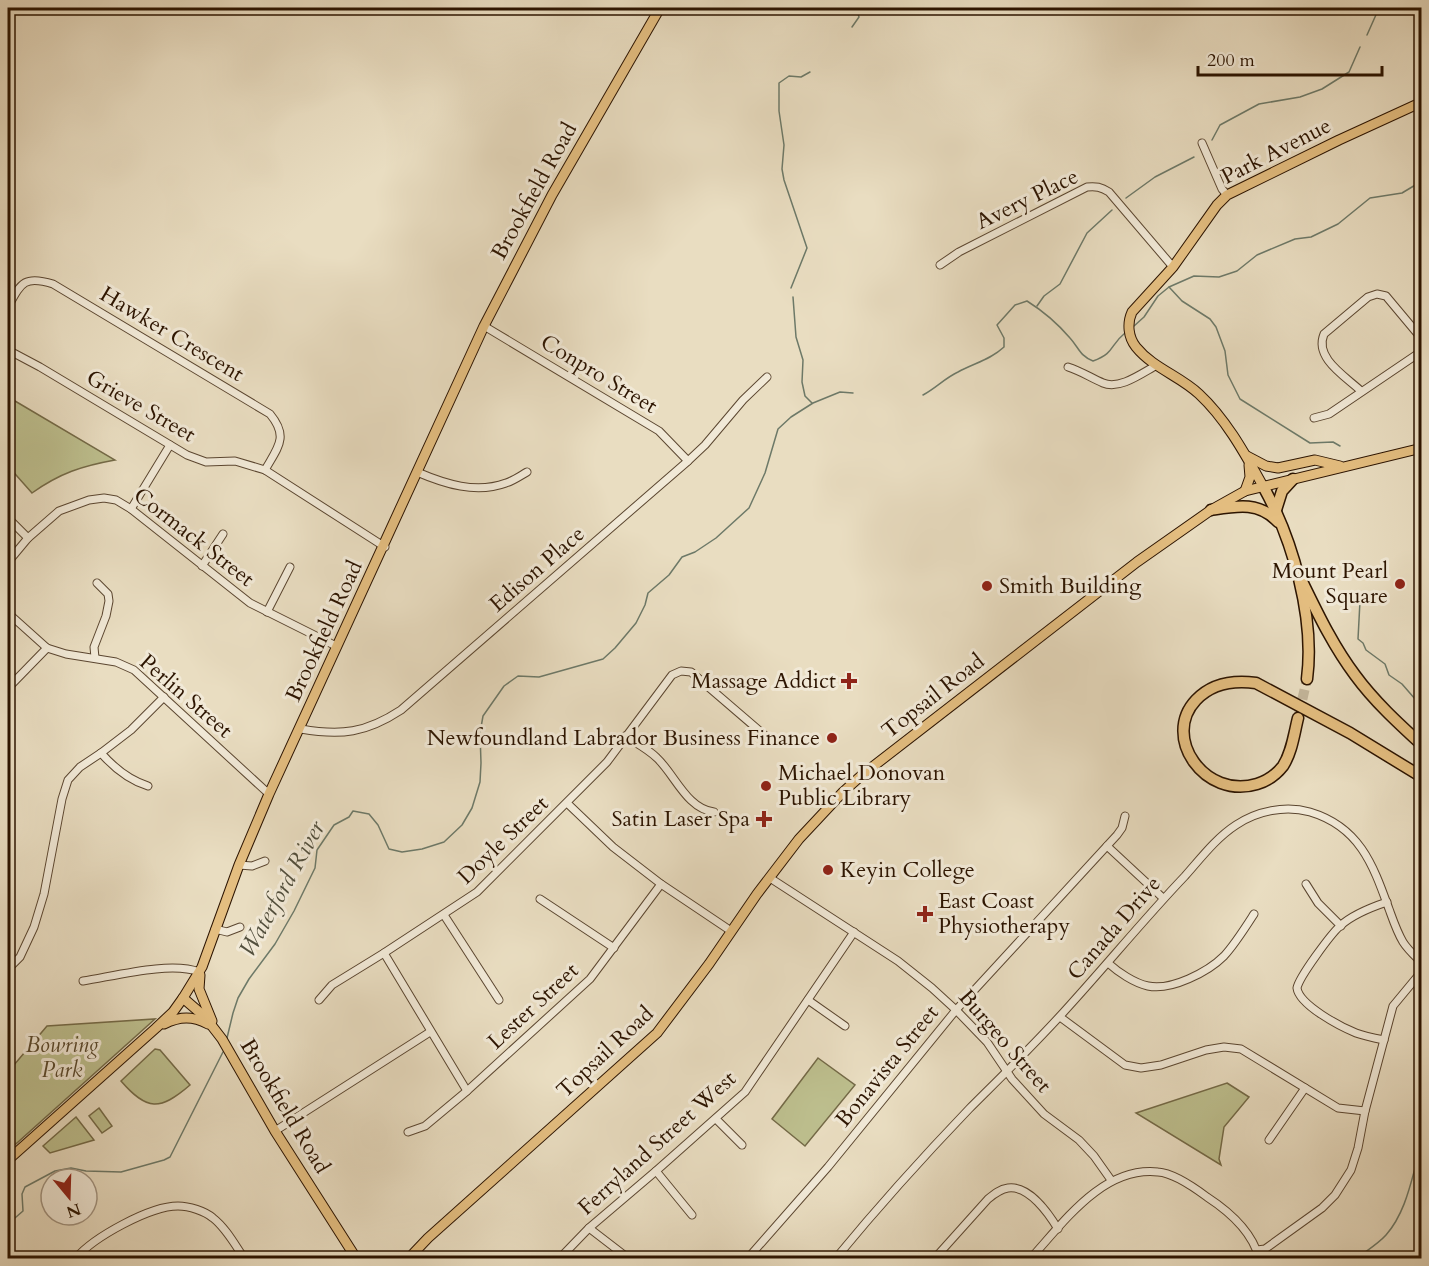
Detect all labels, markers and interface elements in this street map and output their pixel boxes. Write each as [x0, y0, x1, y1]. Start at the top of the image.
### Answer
scale bar [1198, 39, 1382, 77]
text: 200 m [1207, 48, 1255, 73]
street label: Park Avenue [1216, 110, 1336, 192]
street label: Brookfield Road [484, 117, 584, 265]
street label: Avery Place [971, 161, 1083, 237]
street label: Hawker Crescent [94, 279, 250, 389]
street label: Conpro Street [535, 327, 663, 421]
street label: Grieve Street [81, 363, 201, 449]
street label: Cormack Street [127, 480, 261, 594]
street label: Edison Place [483, 519, 591, 619]
street label: Brookfield Road [278, 555, 370, 706]
place label: Mount Pearl Square [1272, 556, 1388, 611]
place label: Smith Building [999, 571, 1142, 601]
marker: Mount Pearl Square [1393, 577, 1407, 591]
marker: Smith Building [980, 579, 994, 593]
street label: Topsail Road [875, 646, 991, 746]
street label: Perlin Street [133, 647, 239, 745]
place label: Massage Addict [691, 666, 836, 696]
marker: Massage Addict [840, 672, 858, 690]
place label: Newfoundland Labrador Business Finance [427, 723, 820, 753]
marker: Newfoundland Labrador Business Finance [825, 731, 839, 745]
place label: Michael Donovan Public Library [778, 758, 946, 813]
marker: Michael Donovan Public Library [759, 779, 773, 793]
street label: Doyle Street [451, 789, 555, 891]
place label: Satin Laser Spa [612, 804, 750, 834]
marker: Satin Laser Spa [755, 810, 773, 828]
water label: Waterford River [231, 814, 334, 963]
place label: Keyin College [840, 855, 975, 885]
marker: Keyin College [821, 863, 835, 877]
street label: Canada Drive [1060, 870, 1168, 986]
place label: East Coast Physiotherapy [938, 886, 1070, 941]
marker: East Coast Physiotherapy [916, 905, 934, 923]
street label: Lester Street [481, 956, 585, 1056]
street label: Burgeo Street [952, 983, 1058, 1099]
street label: Topsail Road [550, 999, 660, 1105]
street label: Bonavista Street [829, 999, 946, 1133]
park label: Bowring Park [25, 1030, 99, 1085]
street label: Brookfield Road [233, 1033, 337, 1179]
street label: Ferryland Street West [572, 1064, 742, 1222]
north arrow [39, 1167, 99, 1227]
text: N [63, 1198, 84, 1223]

